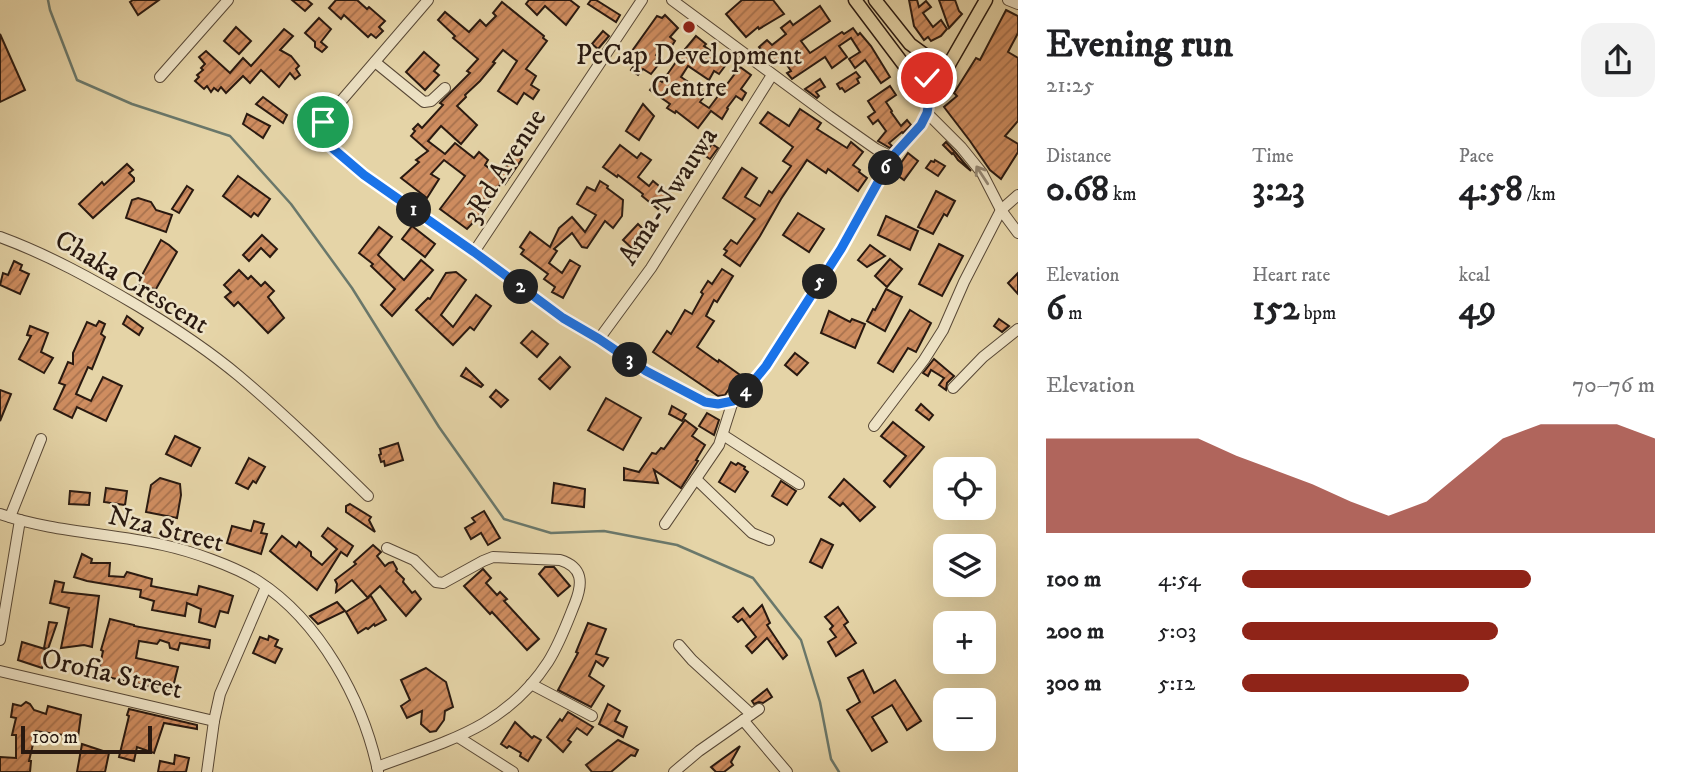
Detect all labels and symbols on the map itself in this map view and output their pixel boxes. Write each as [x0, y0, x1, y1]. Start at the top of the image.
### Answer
marker: PeCap Development Centre [681, 19, 697, 35]
place label: PeCap Development Centre [576, 38, 802, 105]
pin [897, 48, 957, 108]
pin [293, 92, 353, 152]
street label: 3Rd Avenue [454, 102, 554, 230]
street label: Ama-Nwauwa [610, 120, 726, 272]
pin: 6 [868, 150, 903, 186]
one-way arrow [974, 166, 989, 185]
pin: 1 [396, 192, 432, 228]
street label: Chaka Crescent [48, 222, 216, 342]
pin: 5 [802, 264, 838, 300]
pin: 2 [504, 270, 538, 304]
pin: 3 [612, 342, 648, 378]
pin: 4 [728, 374, 764, 408]
street label: Nza Street [104, 498, 228, 560]
street label: Orofia Street [38, 641, 186, 707]
scale bar [21, 723, 152, 755]

